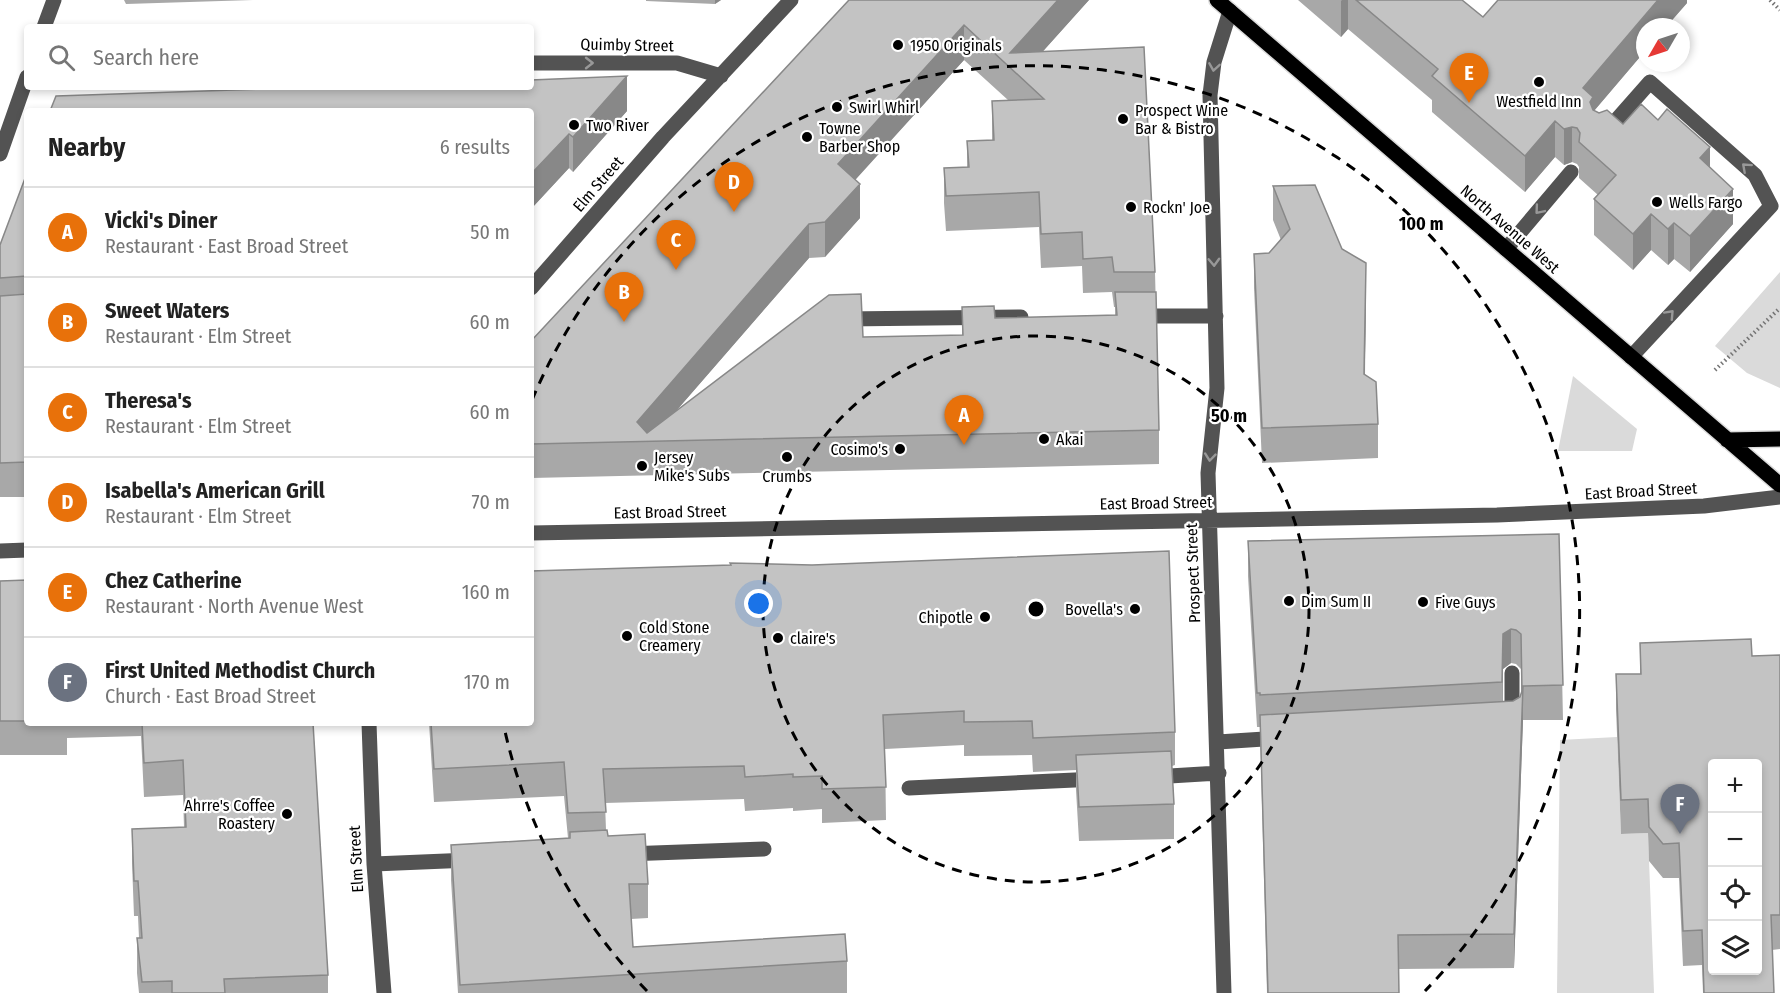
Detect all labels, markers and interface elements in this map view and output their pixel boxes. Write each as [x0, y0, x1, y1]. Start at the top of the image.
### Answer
north arrow [1636, 18, 1690, 72]
search box [24, 24, 534, 90]
street label: Quimby Street [580, 35, 675, 55]
place label: 1950 Originals [910, 36, 1002, 55]
marker: 1950 Originals [891, 38, 905, 52]
icon: search [45, 41, 78, 74]
text: Search here [93, 44, 199, 71]
pin: E [1450, 54, 1488, 103]
one-way arrow [585, 57, 594, 69]
one-way arrow [1208, 63, 1220, 72]
marker: Westfield Inn [1532, 75, 1546, 89]
place label: Westfield Inn [1496, 92, 1582, 111]
place label: Swirl Whirl [849, 98, 919, 117]
marker: Swirl Whirl [830, 100, 844, 114]
place label: Prospect Wine Bar & Bistro [1135, 101, 1228, 138]
marker: Prospect Wine Bar & Bistro [1116, 112, 1130, 126]
place label: Two River [586, 116, 649, 135]
marker: Two River [567, 118, 581, 132]
place label: Towne Barber Shop [819, 119, 900, 156]
marker: Towne Barber Shop [800, 130, 814, 144]
text: Nearby [48, 132, 125, 163]
text: 6 results [440, 135, 510, 159]
street label: Elm Street [569, 152, 628, 216]
pin: D [714, 162, 754, 212]
one-way arrow [1742, 163, 1753, 174]
street label: North Avenue West [1457, 181, 1564, 278]
place label: Wells Fargo [1669, 193, 1743, 212]
marker: Wells Fargo [1650, 195, 1664, 209]
place label: Rockn' Joe [1143, 198, 1210, 217]
marker: Rockn' Joe [1124, 200, 1138, 214]
one-way arrow [1535, 203, 1546, 214]
text: Vicki's Diner [105, 207, 217, 234]
text: 100 m [1399, 213, 1443, 235]
text: A [62, 220, 73, 244]
text: 50 m [470, 220, 510, 244]
pin: C [656, 220, 696, 270]
text: Restaurant · East Broad Street [105, 234, 348, 258]
one-way arrow [1208, 258, 1220, 267]
pin: B [604, 272, 644, 322]
text: Sweet Waters [105, 297, 229, 324]
text: B [62, 310, 73, 334]
text: 60 m [470, 310, 510, 334]
one-way arrow [1663, 311, 1674, 322]
text: Restaurant · Elm Street [105, 324, 291, 348]
text: Theresa's [105, 387, 192, 414]
pin: A [944, 396, 984, 445]
text: C [62, 400, 73, 424]
text: 60 m [470, 400, 510, 424]
text: 50 m [1211, 405, 1247, 427]
text: Restaurant · Elm Street [105, 414, 291, 438]
place label: Akai [1056, 430, 1084, 449]
marker: Akai [1037, 432, 1051, 446]
place label: Cosimo's [830, 440, 888, 459]
marker: Cosimo's [893, 442, 907, 456]
place label: Jersey Mike's Subs [654, 448, 730, 485]
marker: Crumbs [780, 450, 794, 464]
one-way arrow [1204, 452, 1217, 461]
marker: Jersey Mike's Subs [635, 459, 649, 473]
place label: Crumbs [762, 467, 812, 486]
text: Isabella's American Grill [105, 477, 325, 504]
street label: East Broad Street [1584, 479, 1698, 503]
text: D [62, 490, 73, 514]
text: 70 m [472, 490, 510, 514]
street label: East Broad Street [1100, 493, 1213, 513]
street label: East Broad Street [614, 502, 727, 522]
text: Restaurant · Elm Street [105, 504, 291, 528]
street label: Prospect Street [1182, 522, 1204, 623]
text: Chez Catherine [105, 567, 242, 594]
text: E [63, 580, 72, 604]
text: 160 m [462, 580, 510, 604]
your location [744, 589, 773, 618]
place label: Dim Sum II [1301, 592, 1371, 611]
place label: Five Guys [1435, 593, 1496, 612]
text: Restaurant · North Avenue West [105, 594, 364, 618]
marker: Dim Sum II [1282, 594, 1296, 608]
marker: Five Guys [1416, 595, 1430, 609]
centre of rings [1026, 599, 1046, 619]
place label: Bovella's [1065, 600, 1123, 619]
marker: Bovella's [1128, 602, 1142, 616]
place label: Chipotle [919, 608, 973, 627]
marker: Chipotle [978, 610, 992, 624]
place label: Cold Stone Creamery [639, 618, 709, 655]
marker: Cold Stone Creamery [620, 629, 634, 643]
place label: claire's [790, 629, 836, 648]
marker: claire's [771, 631, 785, 645]
text: First United Methodist Church [105, 657, 375, 684]
text: F [63, 670, 72, 694]
text: 170 m [464, 670, 510, 694]
text: Church · East Broad Street [105, 684, 316, 708]
map controls [1708, 759, 1762, 975]
button: + [1708, 759, 1762, 813]
pin: F [1660, 784, 1700, 834]
place label: Ahrre's Coffee Roastery [184, 796, 276, 833]
marker: Ahrre's Coffee Roastery [280, 807, 294, 821]
button: − [1708, 813, 1762, 867]
street label: Elm Street [345, 824, 367, 893]
button: locate [1708, 867, 1762, 921]
button: layers [1708, 921, 1762, 975]

